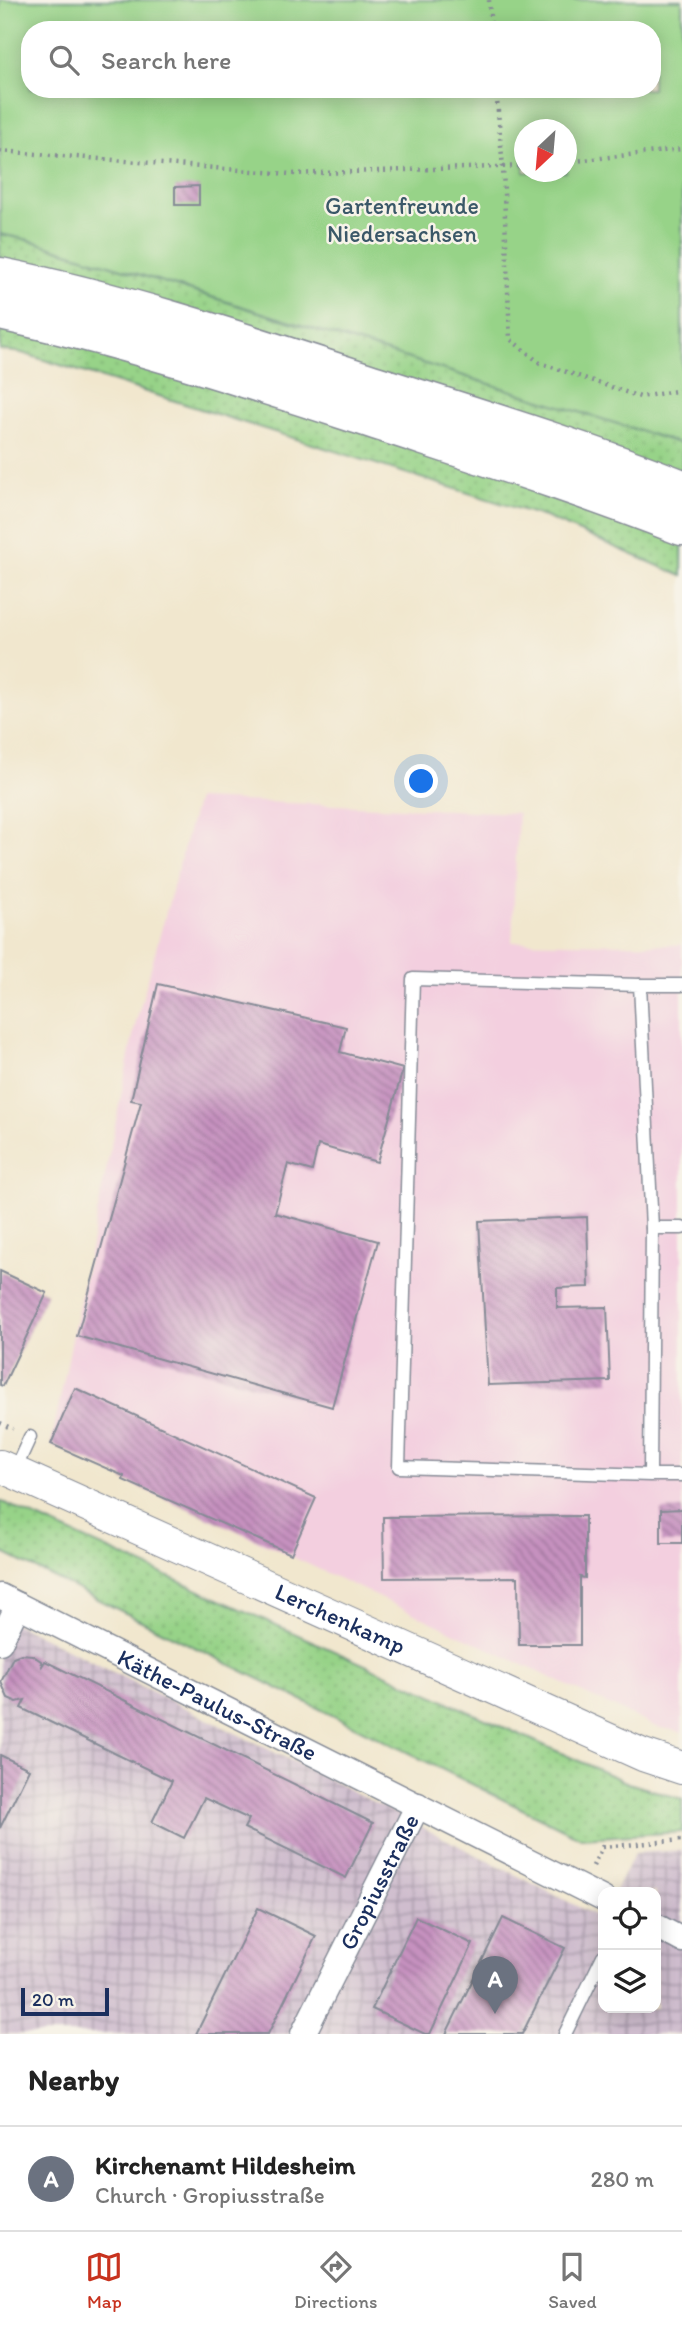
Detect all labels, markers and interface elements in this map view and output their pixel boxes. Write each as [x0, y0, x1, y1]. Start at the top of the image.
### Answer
search box [21, 21, 661, 98]
icon: search [45, 41, 83, 79]
text: Search here [101, 44, 231, 76]
north arrow [514, 119, 577, 182]
park label: Gartenfreunde Niedersachsen [325, 191, 479, 248]
your location [404, 764, 438, 798]
street label: Lerchenkamp [271, 1577, 410, 1660]
street label: Käthe-Paulus-Straße [113, 1642, 322, 1767]
street label: Gropiusstraße [333, 1809, 425, 1955]
map controls [598, 1887, 661, 2013]
button: locate [598, 1887, 661, 1950]
button: layers [598, 1950, 661, 2013]
pin: A [472, 1956, 518, 2014]
scale bar [21, 1985, 108, 2017]
text: 20 m [32, 1988, 74, 2011]
text: Nearby [28, 2061, 119, 2098]
text: Kirchenamt Hildesheim [95, 2149, 355, 2181]
text: A [44, 2165, 58, 2193]
text: 280 m [591, 2165, 654, 2193]
text: Church · Gropiusstraße [95, 2181, 325, 2209]
tab: Map [85, 2248, 123, 2313]
tab: Directions [294, 2248, 378, 2313]
tab: Saved [548, 2248, 597, 2313]

